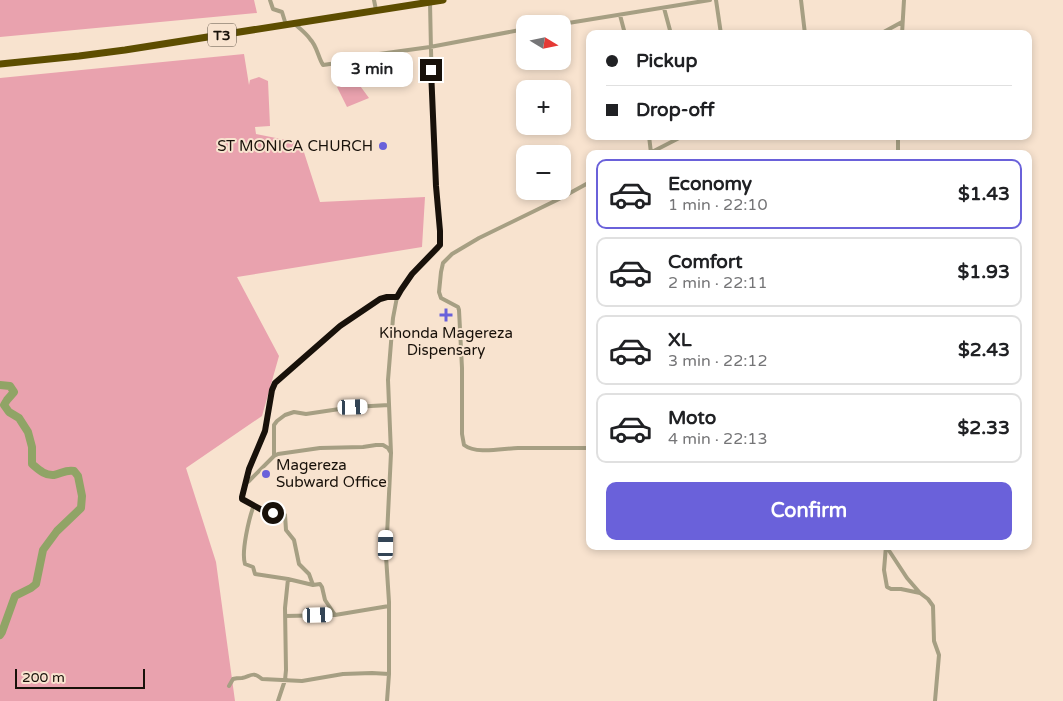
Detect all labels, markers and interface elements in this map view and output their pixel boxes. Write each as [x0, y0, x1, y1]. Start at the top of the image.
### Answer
north arrow [516, 15, 571, 70]
map controls [516, 15, 571, 200]
road number: T3 [208, 24, 236, 46]
text: Pickup [636, 50, 697, 72]
callout: 3 min [331, 52, 414, 88]
text: 3 min [351, 59, 393, 79]
route end [420, 59, 442, 81]
button: + [516, 80, 571, 135]
text: Drop-off [636, 99, 715, 121]
place label: ST MONICA CHURCH [217, 137, 373, 155]
marker: ST MONICA CHURCH [377, 140, 389, 152]
button: − [516, 145, 571, 200]
icon: car [608, 172, 653, 217]
text: Economy [668, 173, 752, 195]
text: $1.43 [958, 183, 1010, 205]
text: 1 min · 22:10 [668, 195, 767, 215]
icon: car [608, 250, 653, 295]
text: Comfort [668, 251, 742, 273]
text: $1.93 [958, 261, 1010, 283]
text: 2 min · 22:11 [668, 273, 767, 293]
marker: Kihonda Magereza Dispensary [439, 308, 453, 322]
place label: Kihonda Magereza Dispensary [379, 324, 513, 359]
icon: car [608, 328, 653, 373]
text: XL [668, 329, 692, 351]
text: $2.43 [958, 339, 1010, 361]
text: 3 min · 22:12 [668, 351, 767, 371]
car [337, 399, 368, 415]
icon: car [608, 406, 653, 451]
text: Moto [668, 407, 716, 429]
text: $2.33 [958, 417, 1010, 439]
text: 4 min · 22:13 [668, 429, 767, 449]
place label: Magereza Subward Office [276, 456, 387, 491]
marker: Magereza Subward Office [260, 468, 272, 480]
button: Confirm [606, 482, 1012, 540]
route start [262, 502, 284, 524]
car [378, 530, 393, 560]
car [302, 607, 333, 623]
scale bar [15, 666, 145, 689]
text: 200 m [22, 669, 65, 686]

